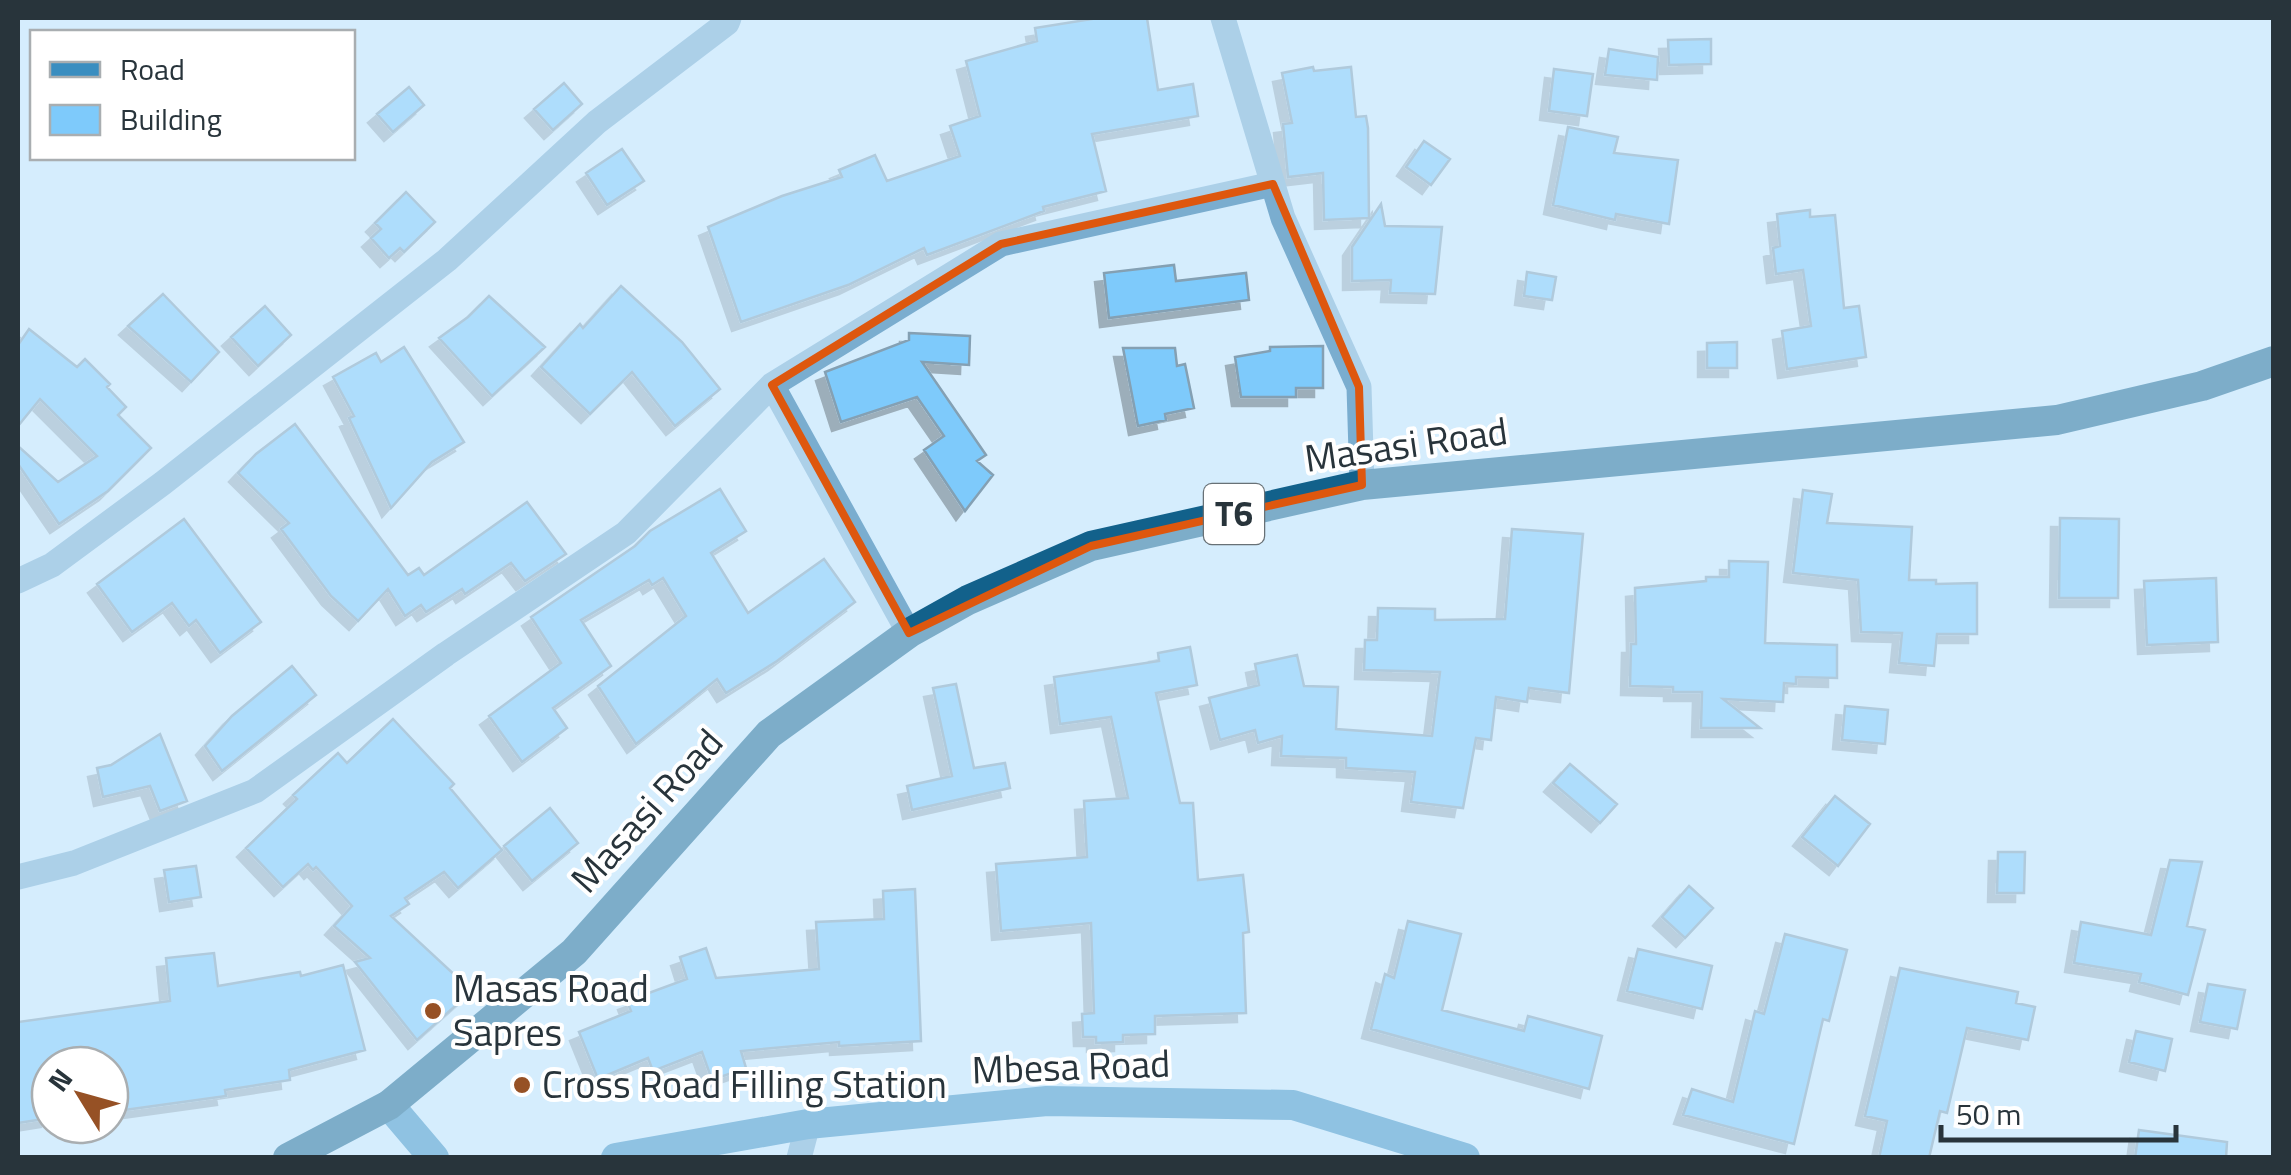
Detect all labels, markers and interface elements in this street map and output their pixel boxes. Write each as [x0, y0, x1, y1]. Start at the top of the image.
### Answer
legend [30, 30, 355, 160]
text: Road [120, 46, 185, 92]
text: Building [120, 96, 222, 142]
street label: Masasi Road [1301, 401, 1511, 487]
road number: T6 [1204, 484, 1264, 544]
street label: Masasi Road [556, 715, 736, 906]
place label: Masas Road Sapres [453, 959, 649, 1061]
marker: Masas Road Sapres [422, 1000, 444, 1022]
street label: Mbesa Road [971, 1034, 1171, 1098]
north arrow [30, 1045, 130, 1145]
place label: Cross Road Filling Station [542, 1055, 947, 1113]
text: N [37, 1059, 83, 1100]
marker: Cross Road Filling Station [511, 1074, 533, 1096]
scale bar [1941, 1080, 2176, 1142]
text: 50 m [1956, 1091, 2021, 1137]

